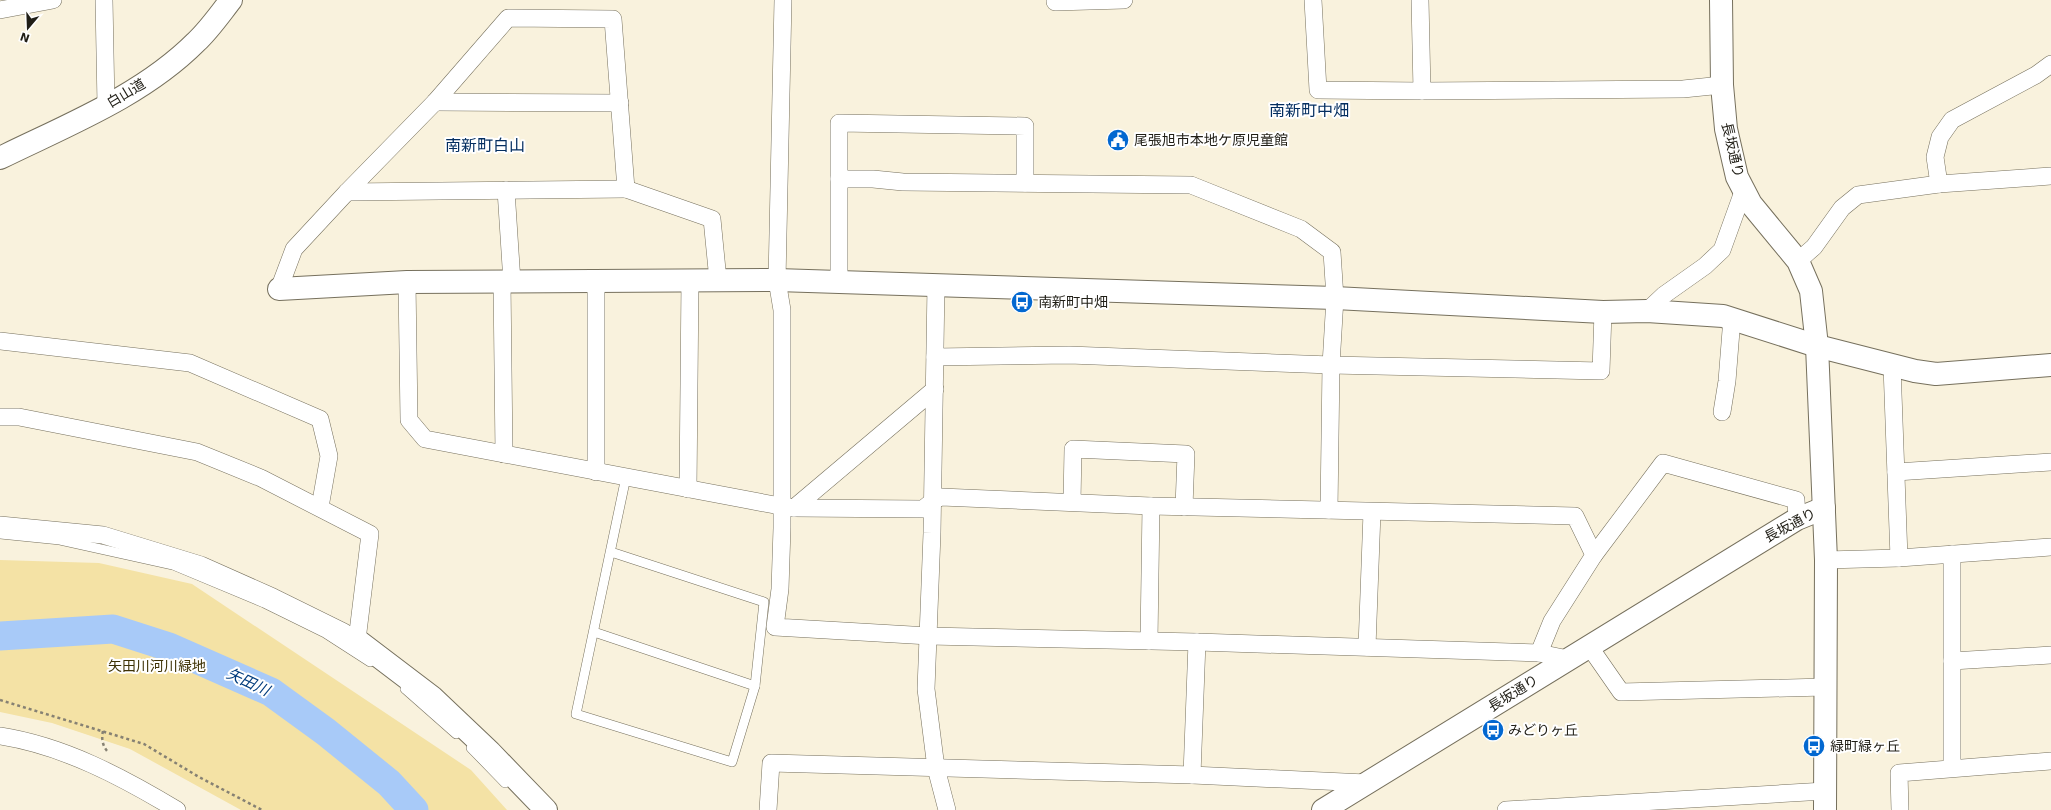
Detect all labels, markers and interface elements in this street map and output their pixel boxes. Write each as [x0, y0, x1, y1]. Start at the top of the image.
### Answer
north arrow [8, 8, 48, 48]
text: N [18, 29, 31, 45]
street label: 白山道 [104, 75, 148, 111]
district label: 南新町中畑 [1269, 101, 1349, 120]
street label: 長坂通り [1719, 121, 1747, 179]
public building icon: 尾張旭市本地ケ原児童館 [1105, 127, 1131, 153]
place label: 尾張旭市本地ケ原児童館 [1134, 132, 1288, 148]
district label: 南新町白山 [445, 136, 525, 155]
bus stop icon: 南新町中畑 [1009, 289, 1035, 315]
place label: 南新町中畑 [1038, 294, 1108, 310]
street label: 長坂通り [1762, 505, 1818, 545]
park label: 矢田川河川緑地 [108, 658, 206, 674]
water label: 矢田川 [224, 664, 274, 701]
street label: 長坂通り [1485, 671, 1541, 715]
bus stop icon: みどりヶ丘 [1480, 717, 1506, 743]
place label: みどりヶ丘 [1508, 722, 1578, 738]
bus stop icon: 緑町緑ヶ丘 [1801, 733, 1827, 759]
place label: 緑町緑ヶ丘 [1830, 738, 1900, 754]

